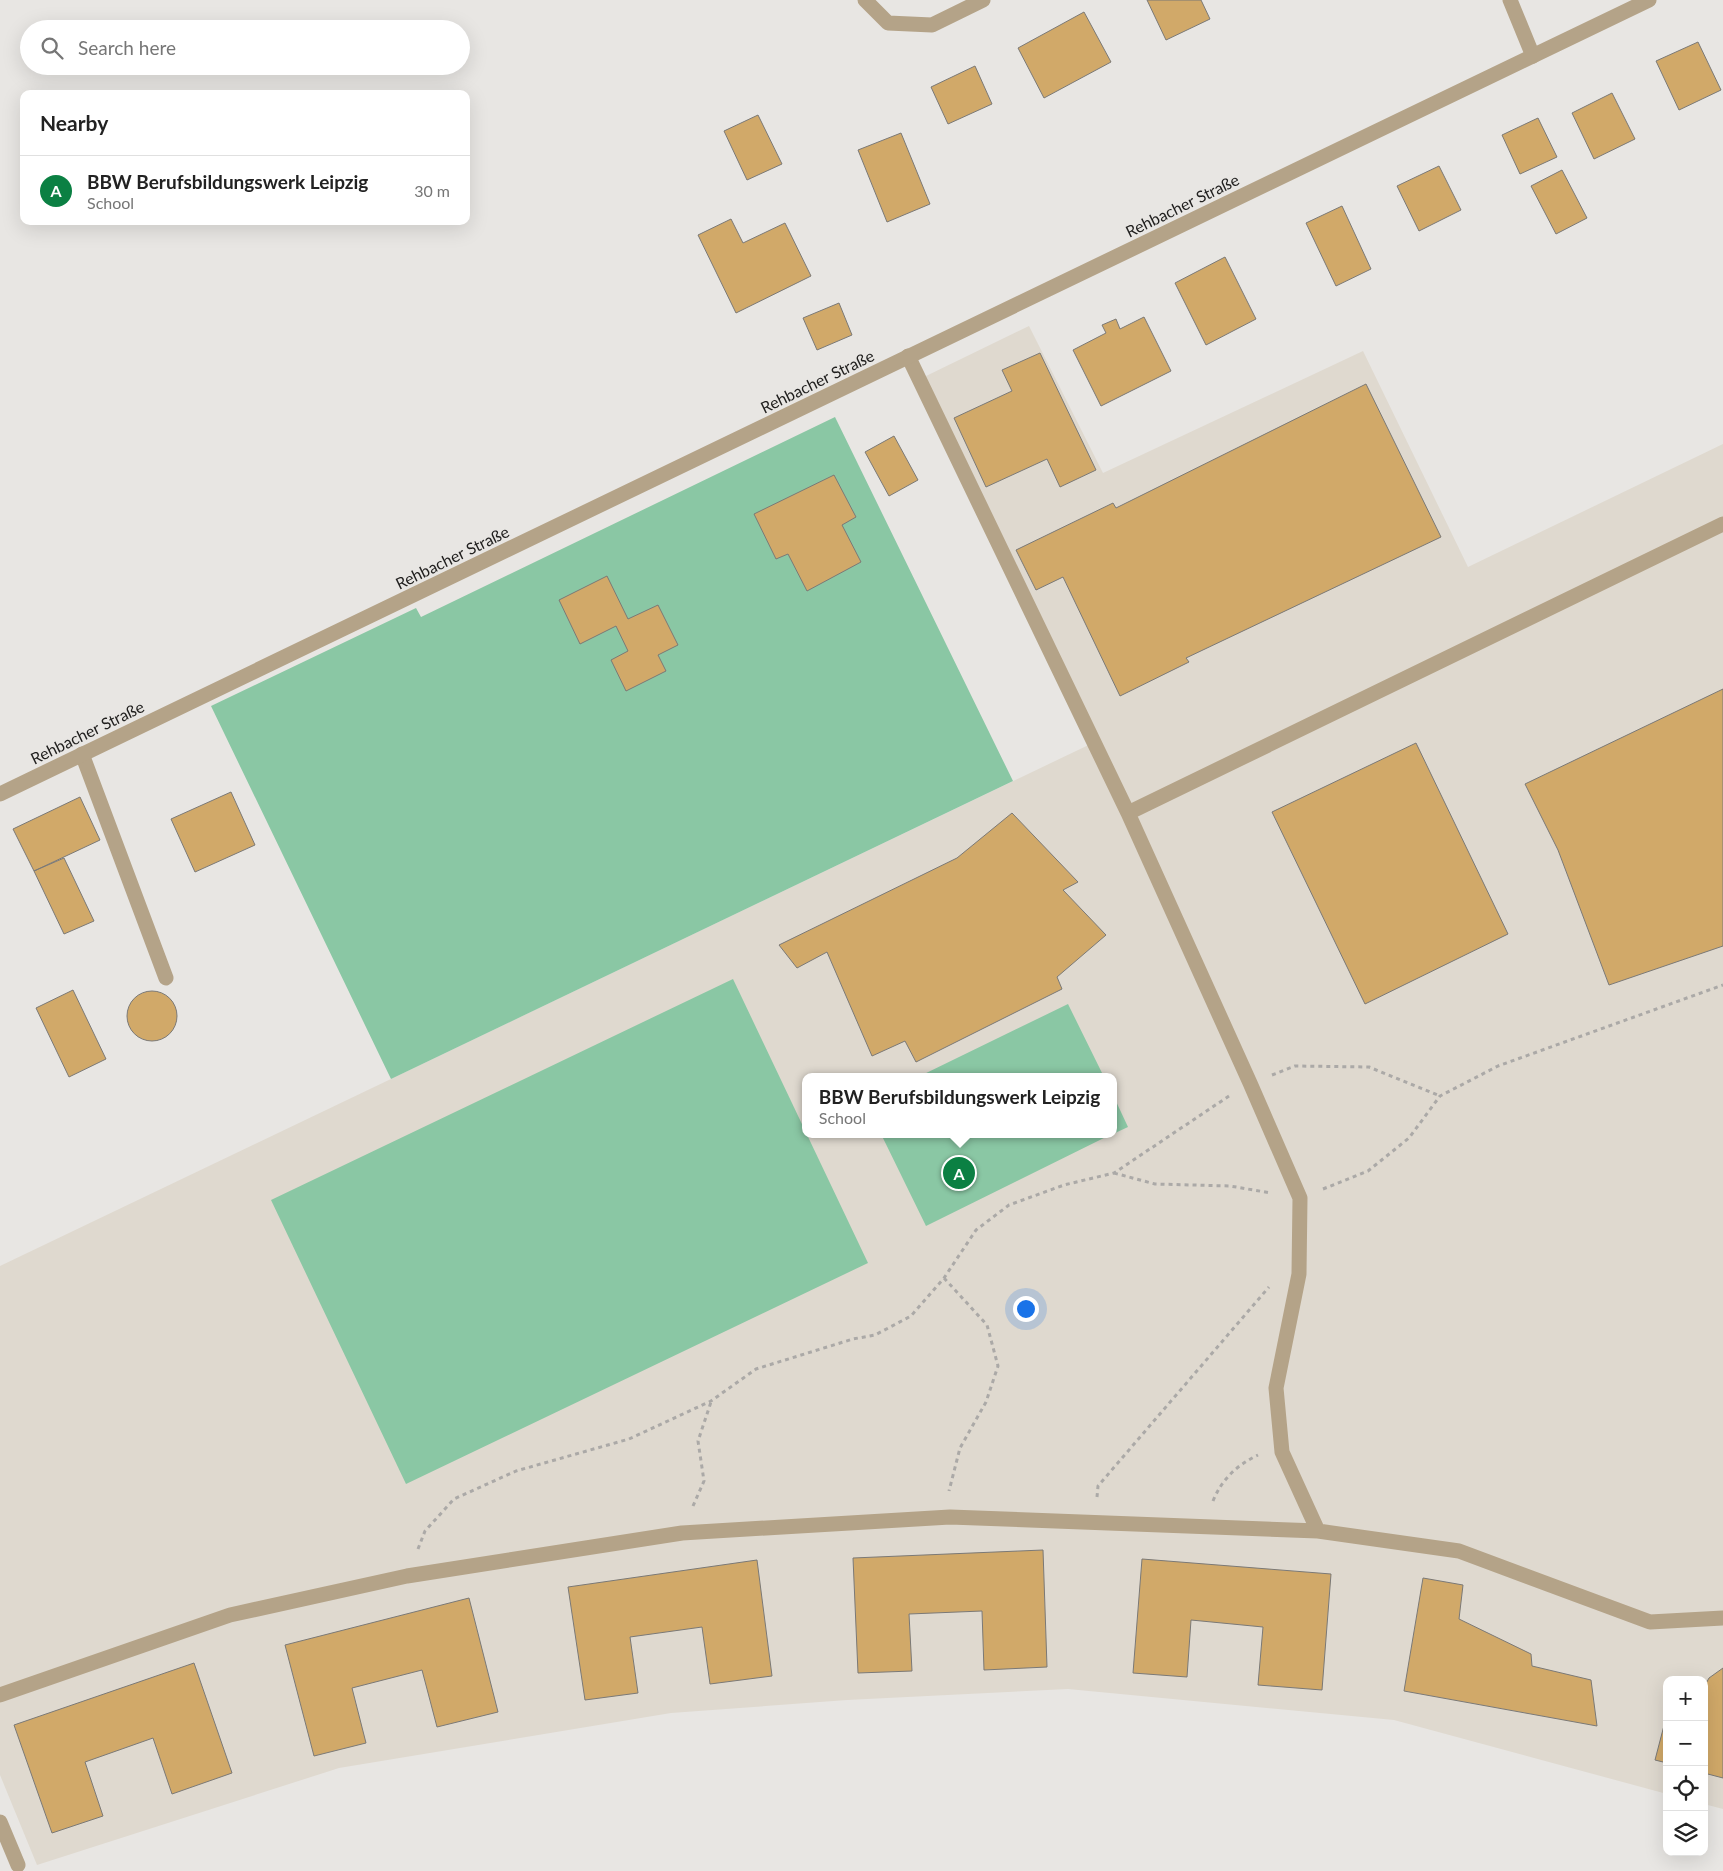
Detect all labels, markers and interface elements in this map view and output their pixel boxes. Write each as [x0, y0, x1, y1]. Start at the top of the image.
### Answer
search box [20, 20, 470, 75]
icon: search [38, 34, 66, 62]
text: Search here [78, 36, 176, 59]
text: Nearby [40, 110, 108, 135]
street label: Rehbacher Straße [1122, 169, 1242, 241]
text: BBW Berufsbildungswerk Leipzig [87, 170, 368, 193]
text: A [50, 181, 62, 200]
text: 30 m [414, 181, 450, 200]
text: School [87, 193, 134, 212]
street label: Rehbacher Straße [757, 345, 877, 417]
street label: Rehbacher Straße [392, 521, 512, 593]
street label: Rehbacher Straße [27, 696, 147, 768]
popup [802, 1073, 1117, 1138]
text: BBW Berufsbildungswerk Leipzig [819, 1085, 1100, 1108]
text: School [819, 1108, 866, 1127]
pin: A [943, 1154, 975, 1192]
your location [1013, 1296, 1039, 1322]
map controls [1663, 1676, 1708, 1856]
button: + [1663, 1676, 1708, 1721]
button: − [1663, 1721, 1708, 1766]
button: locate [1663, 1766, 1708, 1811]
button: layers [1663, 1811, 1708, 1856]

